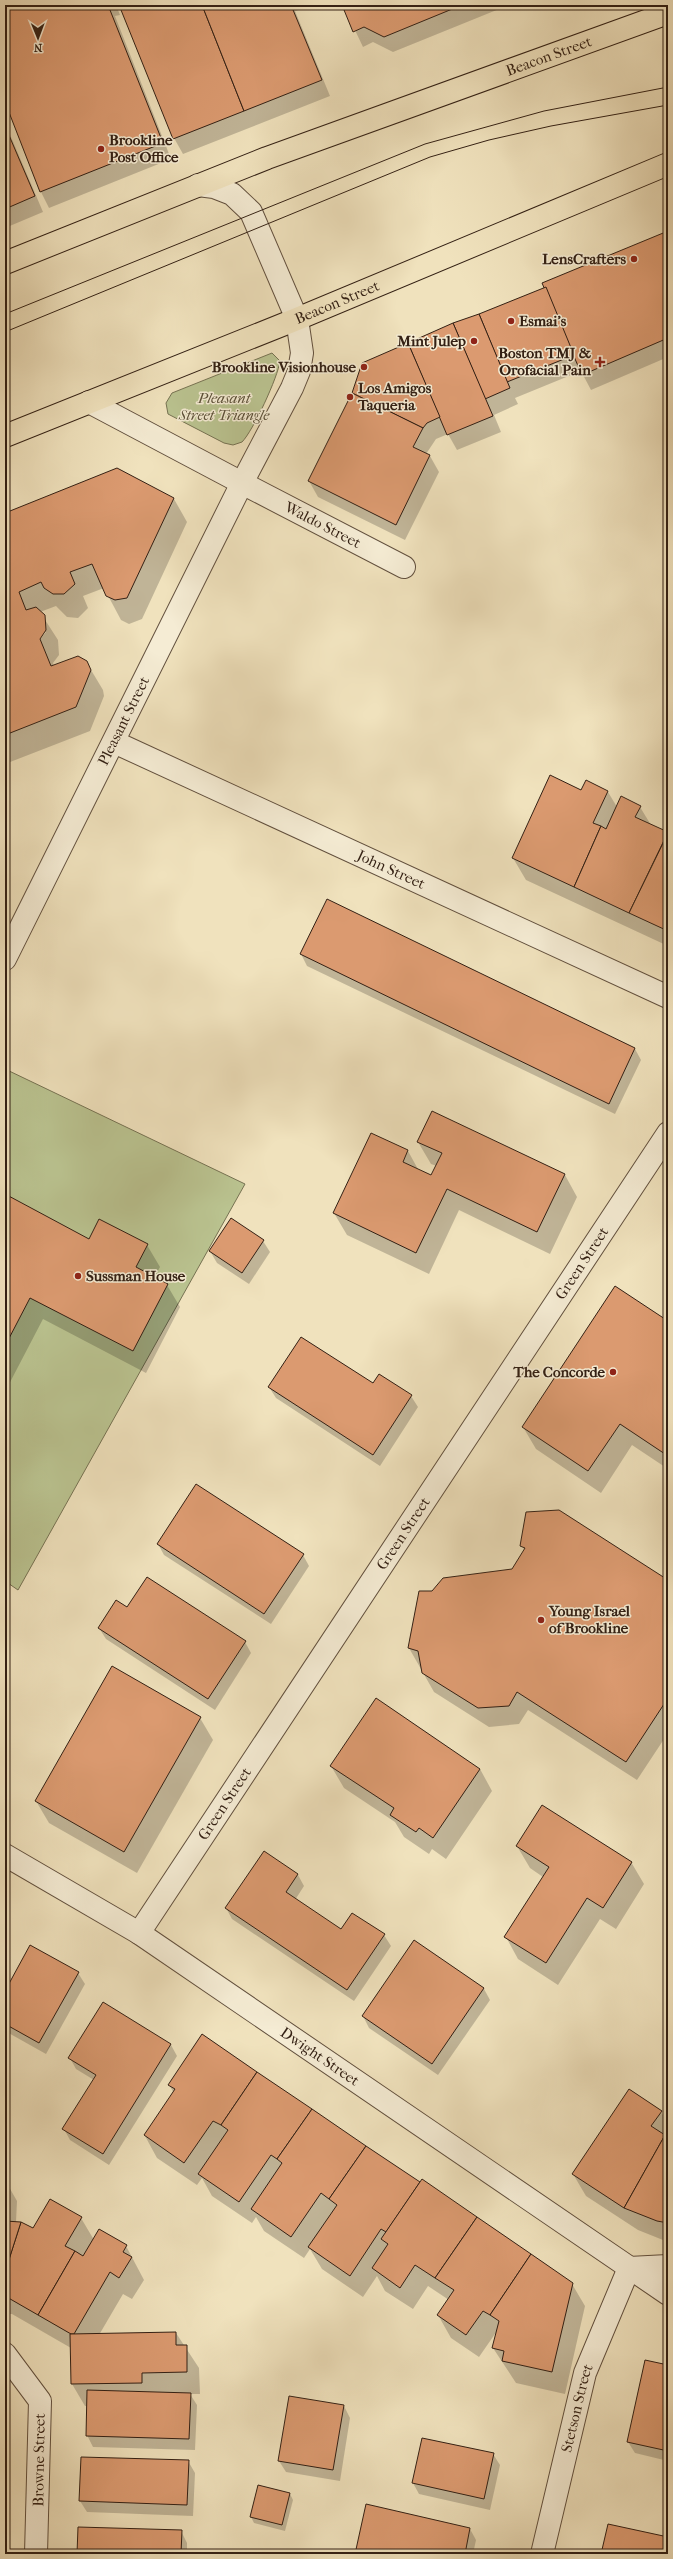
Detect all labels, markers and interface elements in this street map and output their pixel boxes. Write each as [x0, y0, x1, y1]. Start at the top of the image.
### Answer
north arrow [18, 18, 58, 58]
street label: Beacon Street [504, 32, 595, 80]
text: N [33, 41, 42, 54]
place label: Brookline Post Office [109, 131, 179, 166]
marker: Brookline Post Office [96, 144, 106, 154]
place label: LensCrafters [542, 250, 626, 268]
marker: LensCrafters [629, 254, 639, 264]
street label: Beacon Street [292, 276, 383, 328]
place label: Esmai's [519, 312, 567, 330]
marker: Esmai's [506, 316, 516, 326]
place label: Mint Julep [396, 332, 466, 350]
marker: Mint Julep [469, 336, 479, 346]
place label: Boston TMJ & Orofacial Pain [498, 344, 592, 379]
marker: Boston TMJ & Orofacial Pain [594, 356, 606, 368]
place label: Brookline Visionhouse [212, 358, 357, 376]
marker: Brookline Visionhouse [359, 362, 369, 372]
place label: Los Amigos Taqueria [357, 379, 432, 414]
park label: Pleasant Street Triangle [178, 389, 270, 424]
marker: Los Amigos Taqueria [345, 392, 355, 402]
street label: Waldo Street [281, 497, 364, 552]
street label: Pleasant Street [94, 673, 153, 768]
street label: John Street [353, 846, 428, 893]
street label: Green Street [551, 1223, 613, 1303]
place label: Sussman House [86, 1267, 186, 1285]
marker: Sussman House [73, 1271, 83, 1281]
place label: The Concorde [512, 1363, 606, 1381]
marker: The Concorde [608, 1367, 618, 1377]
street label: Green Street [373, 1493, 434, 1573]
place label: Young Israel of Brookline [548, 1602, 631, 1637]
marker: Young Israel of Brookline [536, 1615, 546, 1625]
street label: Green Street [194, 1763, 255, 1843]
street label: Dwight Street [277, 2023, 363, 2090]
street label: Stetson Street [557, 2360, 597, 2454]
street label: Browne Street [29, 2413, 49, 2507]

